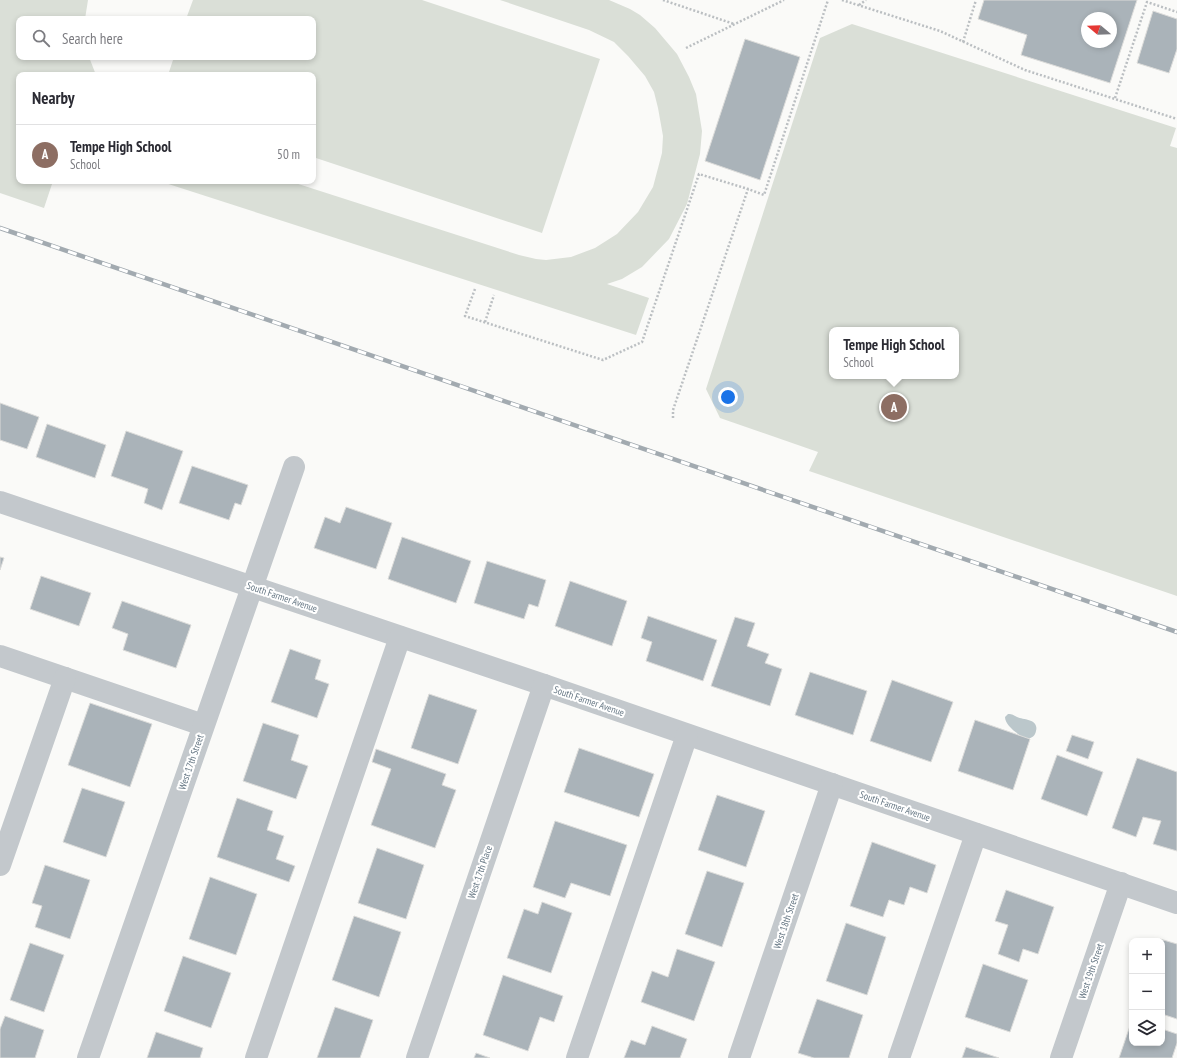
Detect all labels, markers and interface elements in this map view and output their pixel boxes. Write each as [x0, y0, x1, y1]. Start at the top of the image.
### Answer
north arrow [1081, 12, 1117, 48]
search box [16, 16, 316, 60]
icon: search [30, 27, 52, 49]
text: Search here [62, 29, 123, 48]
text: Nearby [32, 87, 75, 109]
text: Tempe High School [70, 137, 172, 156]
text: A [42, 146, 48, 163]
text: 50 m [277, 146, 300, 163]
text: School [70, 156, 100, 173]
popup [829, 327, 959, 379]
text: Tempe High School [843, 335, 945, 354]
text: School [843, 354, 873, 371]
your location [718, 387, 738, 407]
pin: A [881, 392, 907, 422]
street label: South Farmer Avenue [245, 579, 319, 615]
street label: South Farmer Avenue [552, 683, 626, 719]
street label: West 17th Street [175, 732, 207, 791]
street label: South Farmer Avenue [858, 788, 932, 824]
street label: West 17th Place [465, 844, 495, 900]
street label: West 18th Street [770, 891, 802, 950]
map controls [1129, 938, 1165, 1046]
button: + [1129, 938, 1165, 974]
street label: West 19th Street [1075, 941, 1107, 1000]
button: − [1129, 974, 1165, 1010]
button: layers [1129, 1010, 1165, 1046]

